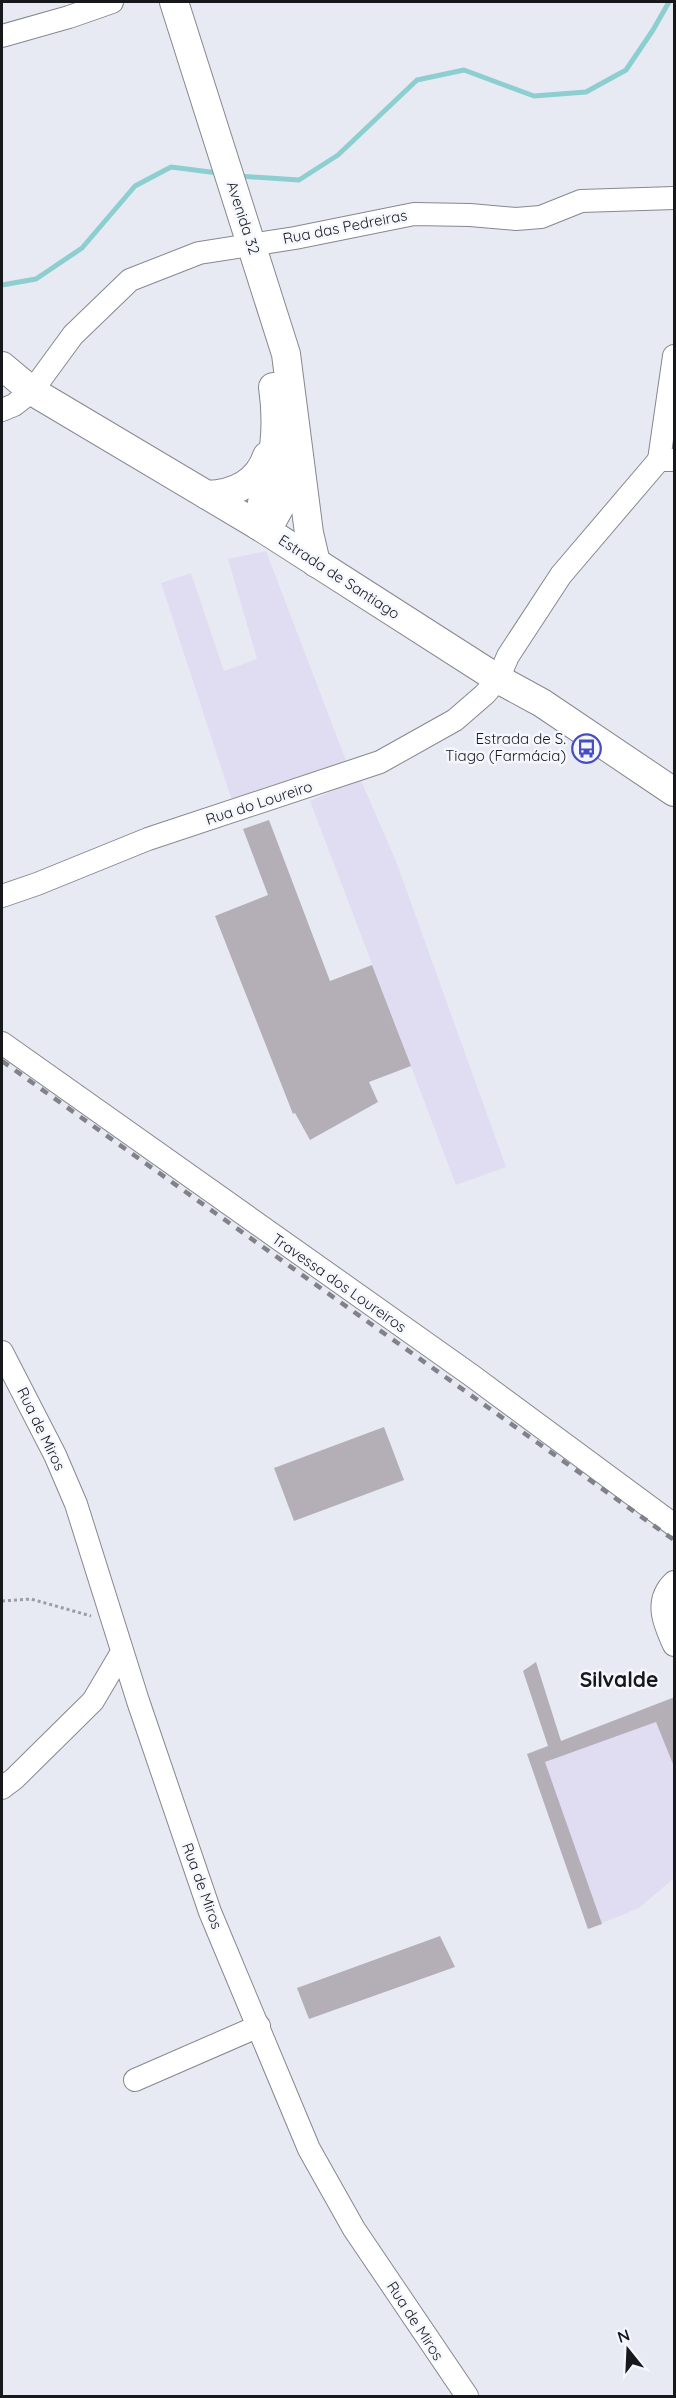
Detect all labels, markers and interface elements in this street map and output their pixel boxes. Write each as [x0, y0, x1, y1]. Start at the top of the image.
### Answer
street label: Avenida 32 [223, 179, 264, 257]
street label: Rua das Pedreiras [281, 205, 409, 248]
street label: Estrada de Santiago [275, 530, 404, 623]
place label: Estrada de S. Tiago (Farmácia) [445, 729, 566, 765]
bus stop icon: Estrada de S. Tiago (Farmácia) [571, 732, 603, 764]
street label: Rua do Loureiro [203, 776, 315, 829]
street label: Travessa dos Loureiros [268, 1229, 410, 1336]
street label: Rua de Miros [13, 1384, 70, 1474]
district label: Silvalde [580, 1666, 658, 1692]
street label: Rua de Miros [178, 1840, 227, 1932]
street label: Rua de Miros [383, 2278, 448, 2364]
north arrow [598, 2320, 658, 2380]
text: N [615, 2324, 632, 2347]

